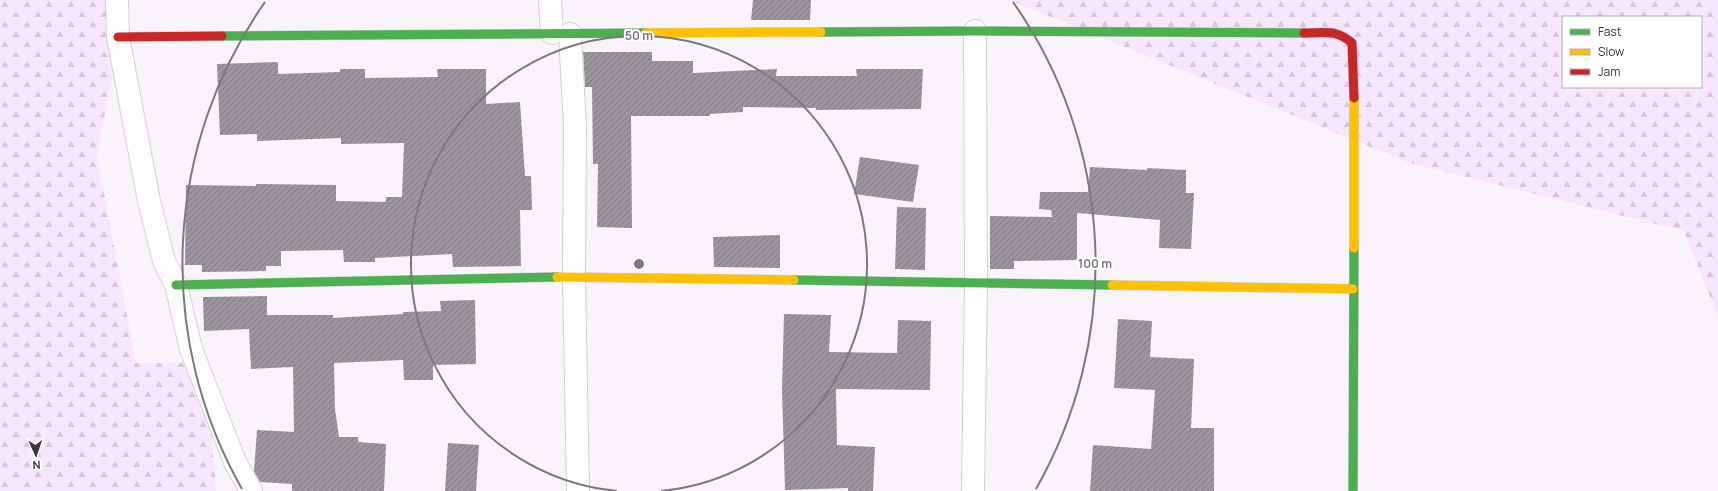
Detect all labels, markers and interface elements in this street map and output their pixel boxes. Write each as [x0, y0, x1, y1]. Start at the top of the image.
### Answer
legend [1562, 16, 1702, 88]
text: Fast [1598, 23, 1622, 40]
text: 50 m [625, 27, 653, 44]
text: Slow [1598, 43, 1624, 60]
text: Jam [1598, 63, 1620, 80]
text: 100 m [1078, 255, 1112, 272]
centre of rings [632, 257, 646, 271]
north arrow [16, 435, 56, 475]
text: N [32, 458, 41, 473]

